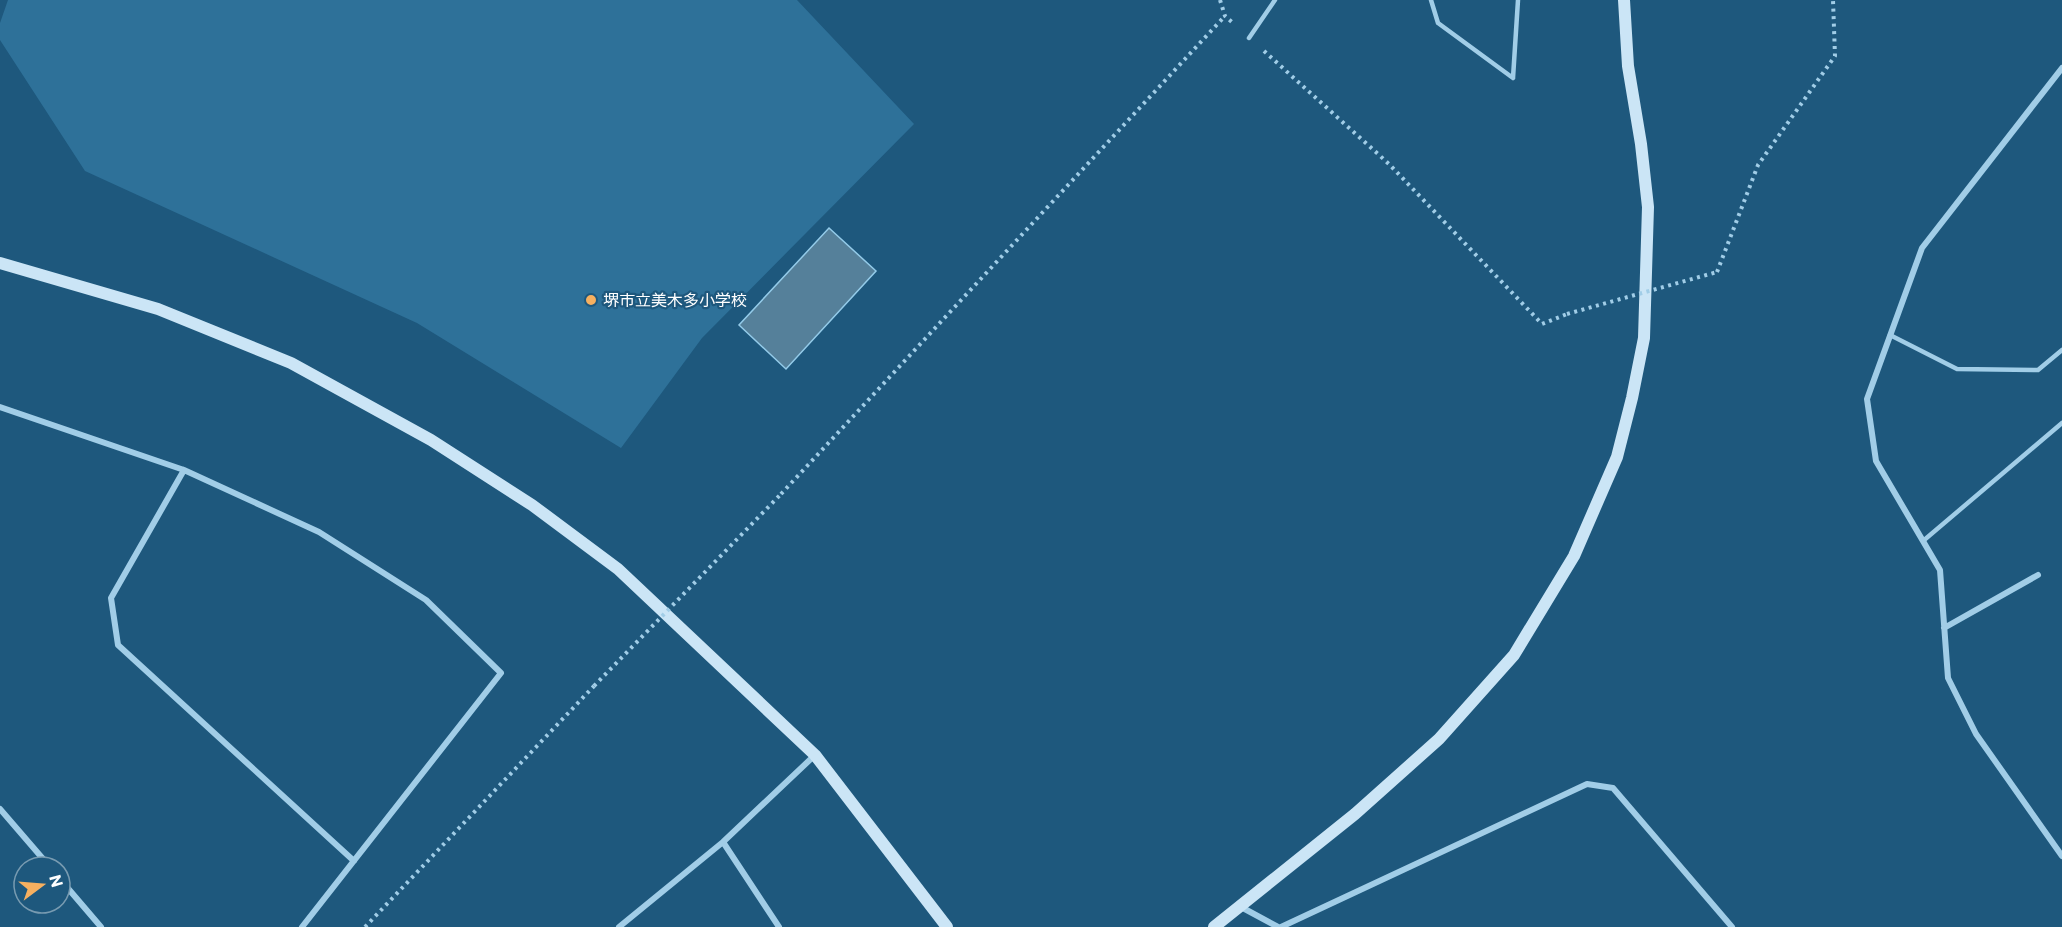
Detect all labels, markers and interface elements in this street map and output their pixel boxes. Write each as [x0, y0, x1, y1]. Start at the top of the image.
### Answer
place label: 堺市立美木多小学校 [603, 290, 747, 309]
marker: 堺市立美木多小学校 [584, 293, 598, 307]
north arrow [12, 855, 72, 915]
text: N [46, 872, 68, 889]

